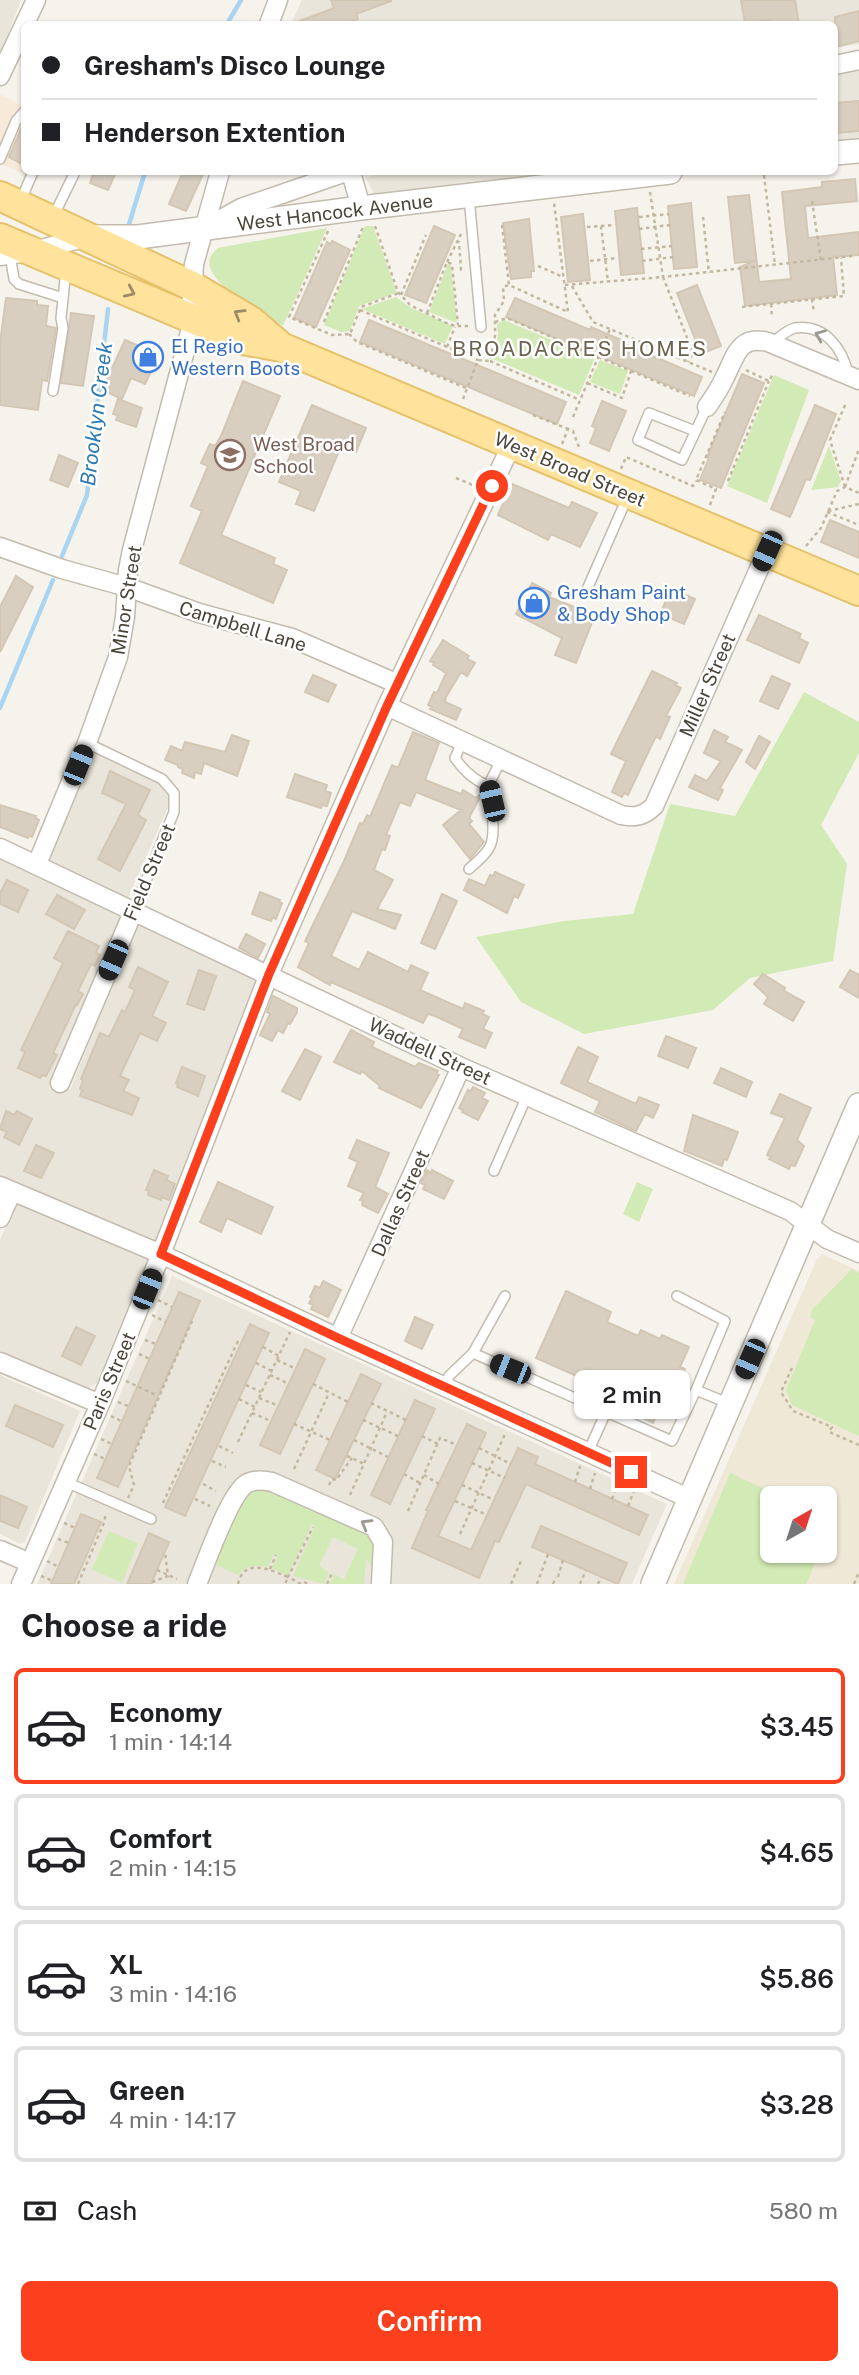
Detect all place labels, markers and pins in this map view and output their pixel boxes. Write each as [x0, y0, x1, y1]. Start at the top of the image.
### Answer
place label: El Regio Western Boots [171, 335, 300, 379]
shop icon: El Regio Western Boots [131, 340, 165, 374]
place label: West Broad School [253, 433, 355, 477]
school or university icon: West Broad School [213, 438, 247, 472]
place label: Gresham Paint & Body Shop [557, 581, 686, 625]
shop icon: Gresham Paint & Body Shop [517, 586, 551, 620]

